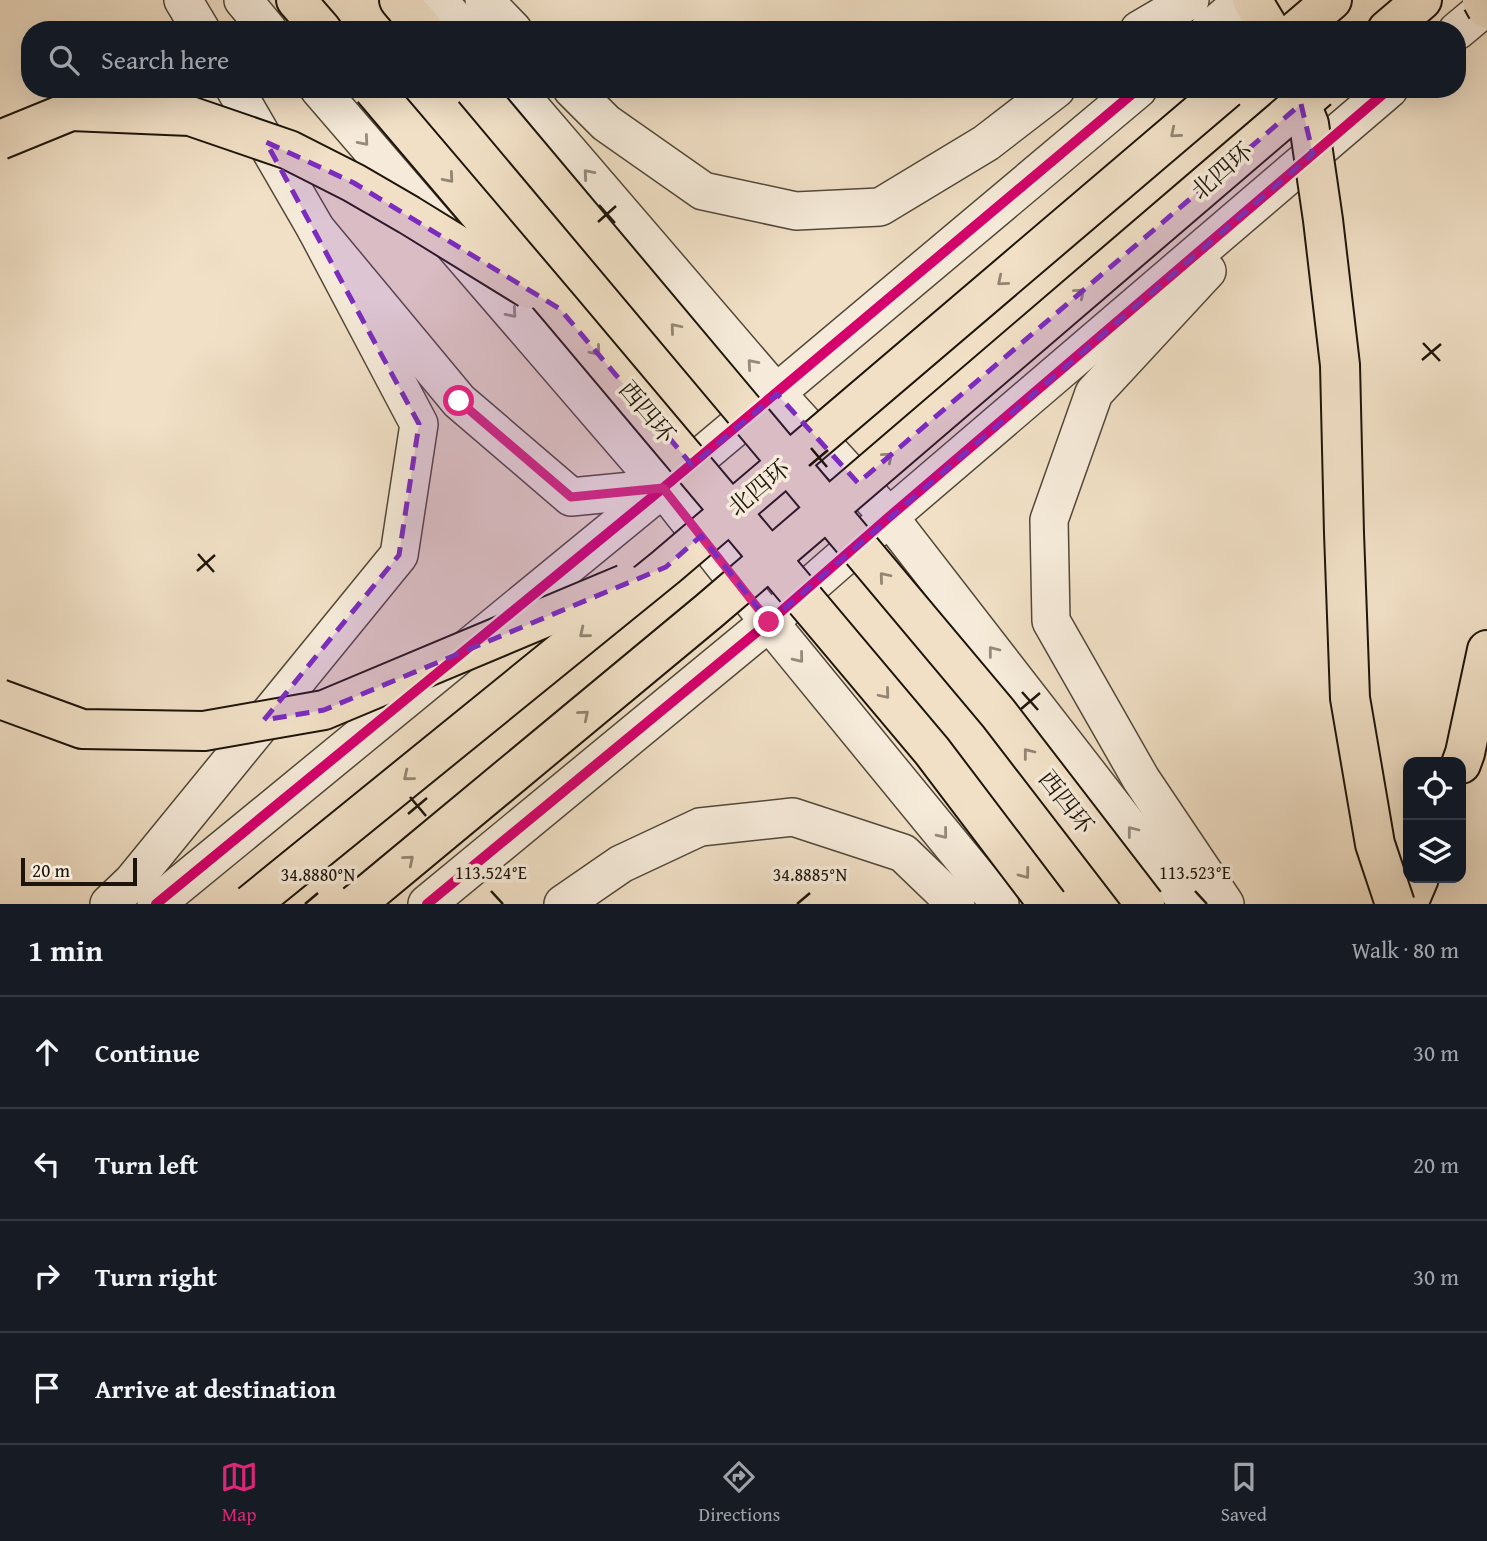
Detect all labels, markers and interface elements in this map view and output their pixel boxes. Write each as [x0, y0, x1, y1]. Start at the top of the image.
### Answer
search box [21, 21, 1466, 98]
text: Search here [101, 40, 229, 79]
icon: search [45, 41, 83, 79]
one-way arrow [1170, 125, 1183, 138]
one-way arrow [356, 133, 368, 146]
street label: 北四环 [1183, 134, 1260, 207]
one-way arrow [584, 169, 596, 182]
one-way arrow [441, 170, 453, 183]
one-way arrow [997, 273, 1010, 285]
one-way arrow [1071, 289, 1084, 301]
one-way arrow [504, 305, 516, 318]
one-way arrow [670, 323, 683, 336]
one-way arrow [588, 344, 601, 356]
one-way arrow [748, 360, 760, 373]
street label: 西四环 [611, 373, 684, 451]
route start [443, 385, 474, 416]
street label: 北四环 [720, 451, 798, 524]
one-way arrow [880, 453, 893, 465]
one-way arrow [880, 573, 892, 586]
route end [753, 606, 784, 637]
one-way arrow [580, 625, 593, 637]
one-way arrow [988, 646, 1001, 659]
one-way arrow [790, 650, 803, 662]
one-way arrow [877, 686, 889, 699]
one-way arrow [575, 711, 588, 723]
one-way arrow [1024, 748, 1037, 761]
map controls [1403, 757, 1466, 883]
button: locate [1403, 757, 1466, 820]
street label: 西四环 [1030, 763, 1102, 841]
one-way arrow [403, 768, 415, 781]
button: layers [1403, 820, 1466, 883]
one-way arrow [934, 826, 947, 839]
one-way arrow [1128, 826, 1141, 838]
scale bar [21, 855, 136, 887]
text: 20 m [32, 856, 70, 884]
one-way arrow [401, 856, 413, 869]
text: 113.524°E [455, 859, 527, 886]
text: 113.523°E [1159, 859, 1231, 886]
text: 34.8880°N [281, 861, 356, 888]
text: 34.8885°N [773, 861, 848, 888]
one-way arrow [1016, 866, 1029, 878]
text: 1 min [28, 928, 103, 972]
text: Walk · 80 m [1351, 933, 1459, 966]
icon: ahead [28, 1033, 66, 1071]
text: Continue [95, 1033, 200, 1072]
text: 30 m [1413, 1036, 1459, 1069]
icon: left [28, 1145, 66, 1183]
text: Turn left [95, 1145, 198, 1184]
text: 20 m [1413, 1148, 1459, 1181]
icon: right [28, 1257, 66, 1295]
text: Turn right [95, 1257, 217, 1296]
text: 30 m [1413, 1260, 1459, 1293]
icon: arrive [28, 1369, 66, 1407]
text: Arrive at destination [95, 1369, 336, 1408]
tab: Map [220, 1458, 258, 1528]
tab: Directions [699, 1458, 780, 1528]
tab: Saved [1221, 1458, 1267, 1528]

